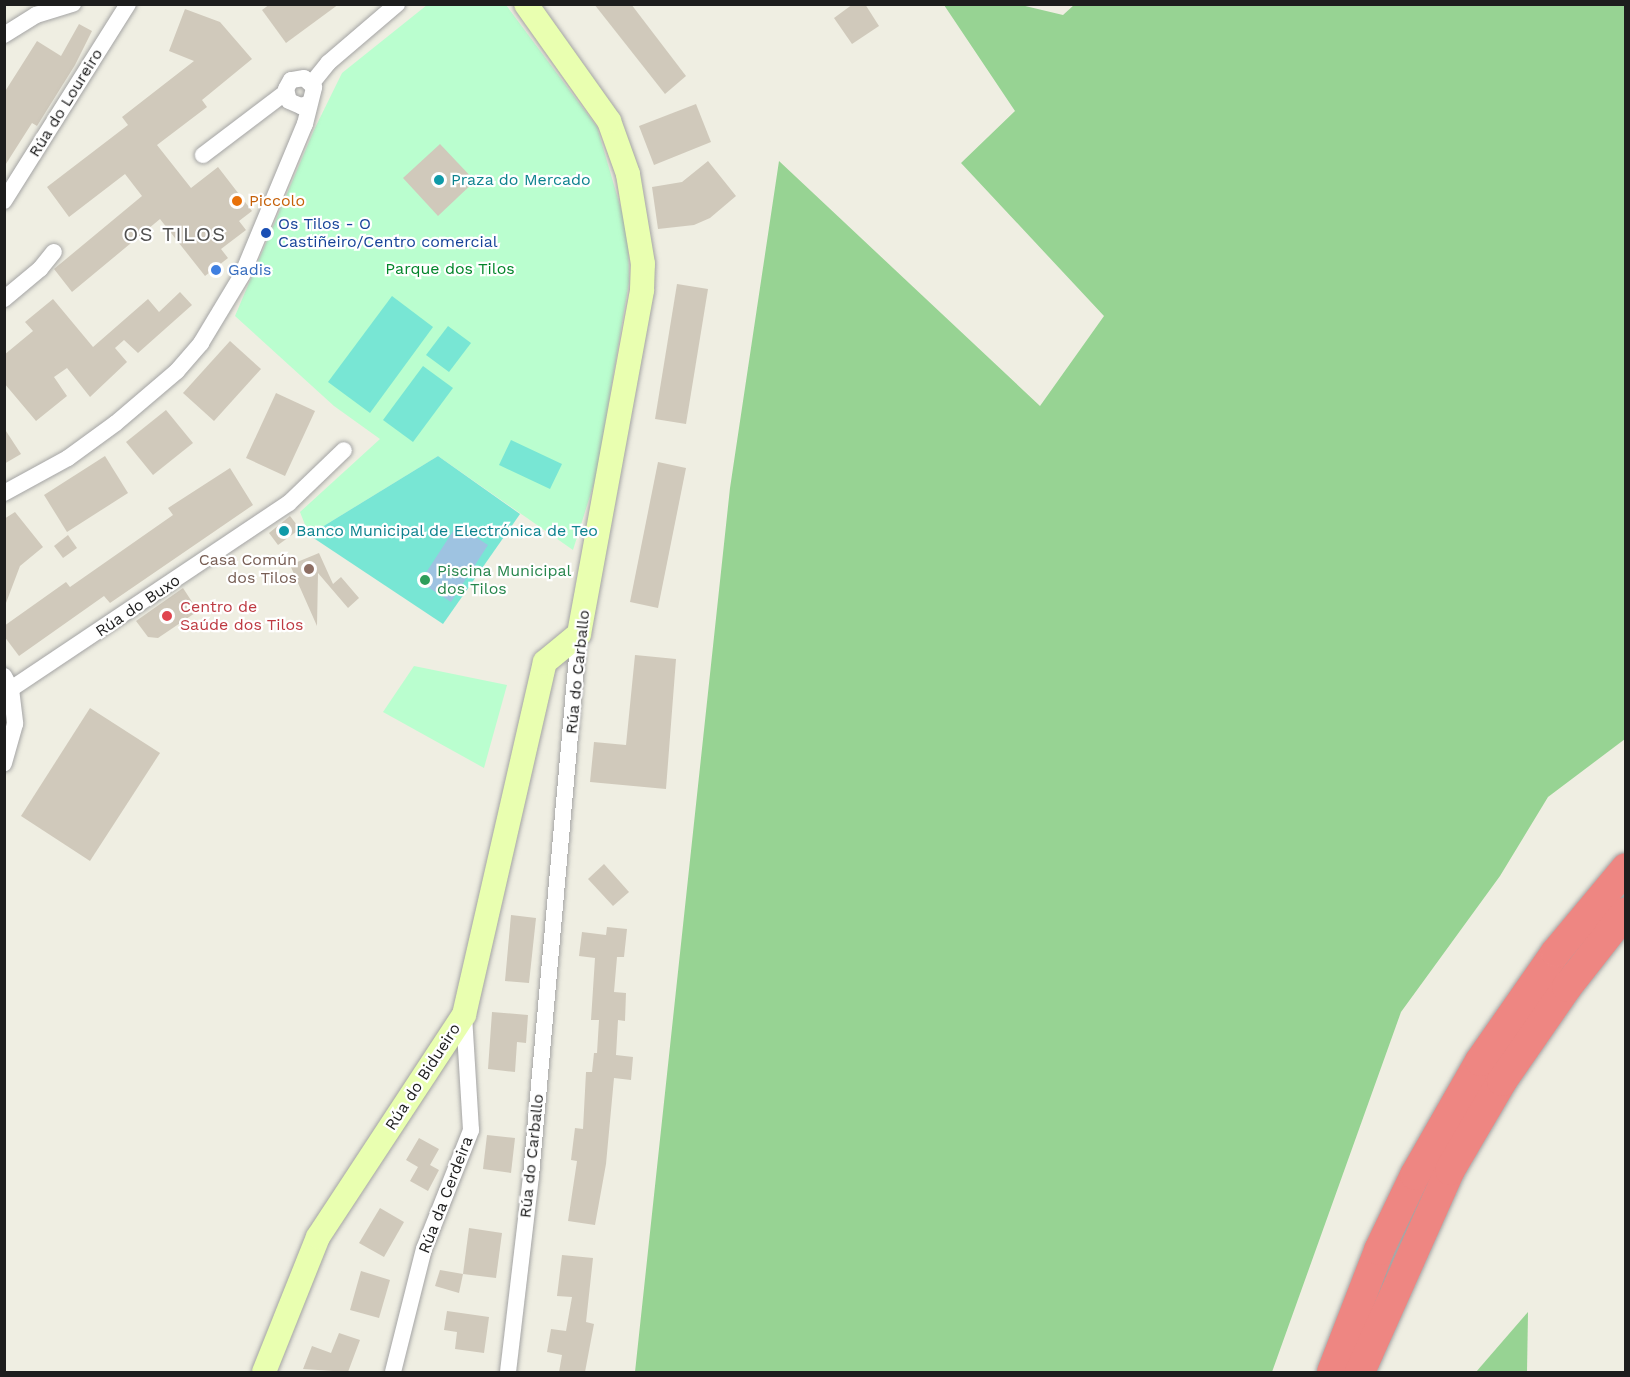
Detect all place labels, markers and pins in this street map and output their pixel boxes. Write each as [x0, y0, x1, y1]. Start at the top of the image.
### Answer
place label: Praza do Mercado [451, 170, 591, 190]
marker: Praza do Mercado [432, 173, 446, 187]
place label: Piccolo [249, 191, 305, 211]
marker: Piccolo [230, 194, 244, 208]
place label: Os Tilos - O Castiñeiro/Centro comercial [278, 214, 498, 252]
marker: Os Tilos - O Castiñeiro/Centro comercial [259, 226, 273, 240]
place label: Gadis [228, 260, 271, 280]
marker: Gadis [209, 263, 223, 277]
place label: Banco Municipal de Electrónica de Teo [296, 521, 599, 541]
marker: Banco Municipal de Electrónica de Teo [277, 524, 291, 538]
place label: Casa Común dos Tilos [198, 550, 297, 588]
place label: Piscina Municipal dos Tilos [437, 561, 572, 599]
marker: Casa Común dos Tilos [302, 562, 316, 576]
marker: Piscina Municipal dos Tilos [418, 573, 432, 587]
place label: Centro de Saúde dos Tilos [180, 597, 304, 635]
marker: Centro de Saúde dos Tilos [158, 607, 176, 625]

